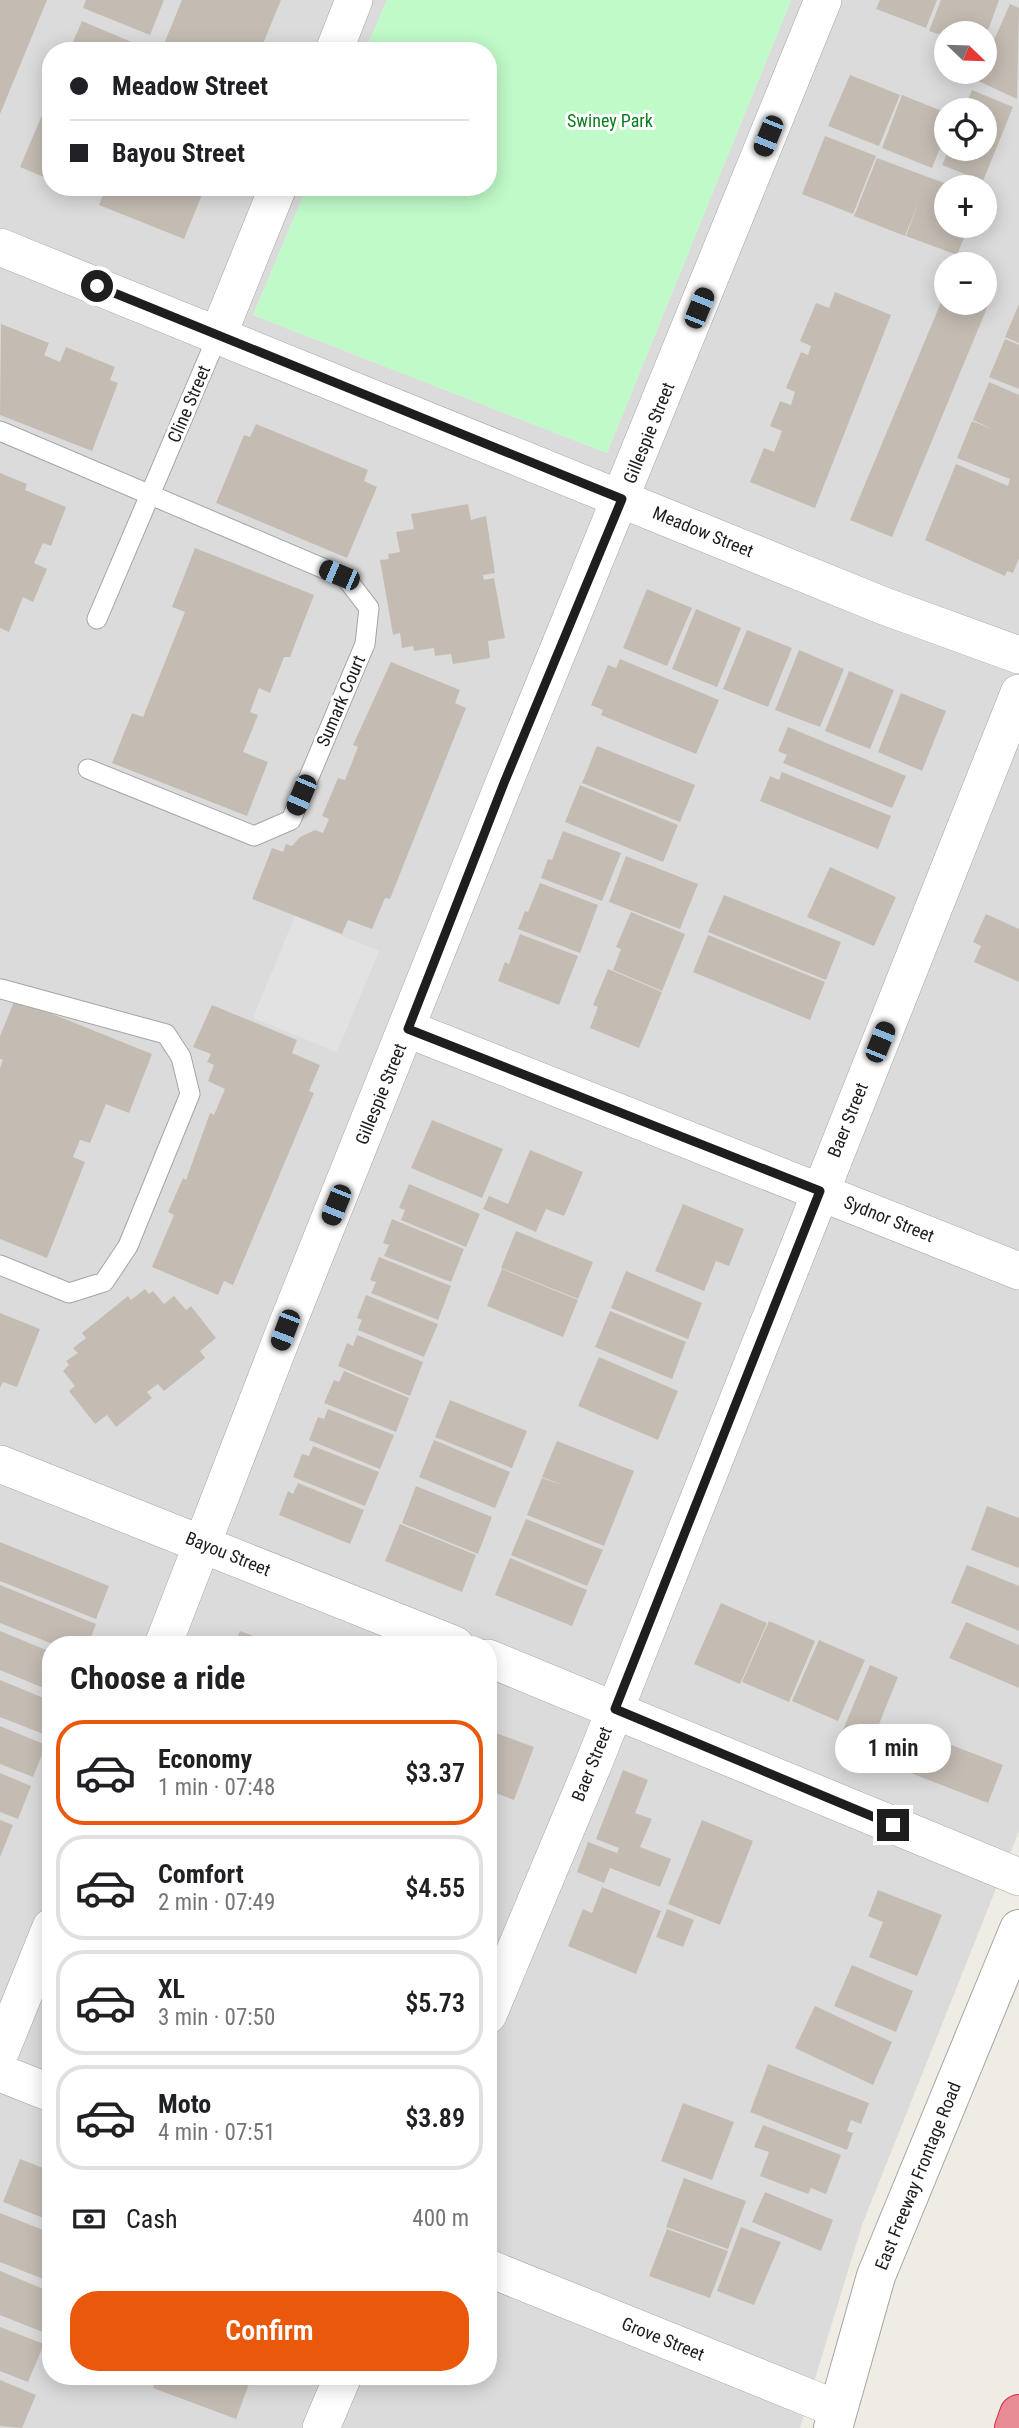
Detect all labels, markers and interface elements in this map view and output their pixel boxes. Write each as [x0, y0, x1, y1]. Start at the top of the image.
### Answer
north arrow [934, 21, 998, 84]
map controls [934, 21, 997, 315]
text: Meadow Street [112, 71, 268, 101]
button: locate [934, 98, 997, 161]
park label: Swiney Park [567, 110, 653, 131]
car [751, 113, 786, 159]
text: Bayou Street [112, 138, 245, 168]
button: + [934, 175, 997, 238]
button: − [934, 252, 997, 315]
route start [81, 270, 113, 302]
car [682, 285, 717, 331]
street label: Cline Street [163, 362, 214, 446]
street label: Gillespie Street [619, 379, 678, 487]
street label: Meadow Street [650, 502, 757, 561]
car [316, 557, 363, 593]
street label: Sumark Court [312, 652, 369, 750]
car [284, 772, 319, 818]
car [863, 1019, 898, 1065]
street label: Gillespie Street [351, 1040, 410, 1148]
street label: Baer Street [823, 1079, 872, 1160]
car [319, 1182, 354, 1228]
street label: Sydnor Street [841, 1191, 937, 1246]
car [268, 1307, 303, 1353]
street label: Bayou Street [183, 1527, 274, 1580]
text: Choose a ride [70, 1659, 245, 1697]
street label: Baer Street [567, 1723, 616, 1804]
callout: 1 min [835, 1724, 951, 1772]
text: 1 min [868, 1735, 918, 1762]
icon: car [74, 1741, 137, 1804]
text: Economy [158, 1744, 252, 1774]
text: $3.37 [405, 1758, 465, 1788]
text: 1 min · 07:48 [158, 1774, 275, 1801]
route end [877, 1809, 909, 1841]
icon: car [74, 1856, 137, 1919]
text: Comfort [158, 1859, 244, 1889]
text: $4.55 [405, 1873, 465, 1903]
text: 2 min · 07:49 [158, 1889, 275, 1916]
icon: car [74, 1971, 137, 2034]
text: XL [158, 1974, 185, 2004]
text: $5.73 [405, 1988, 465, 2018]
text: 3 min · 07:50 [158, 2004, 275, 2031]
street label: East Freeway Frontage Road [870, 2079, 965, 2273]
icon: car [74, 2086, 137, 2149]
text: Moto [158, 2089, 211, 2119]
text: $3.89 [405, 2103, 465, 2133]
text: 4 min · 07:51 [158, 2119, 275, 2146]
icon: cash [70, 2200, 108, 2238]
text: Cash [126, 2204, 178, 2234]
text: 400 m [412, 2205, 469, 2232]
button: Confirm [70, 2291, 469, 2371]
street label: Grove Street [619, 2312, 708, 2365]

